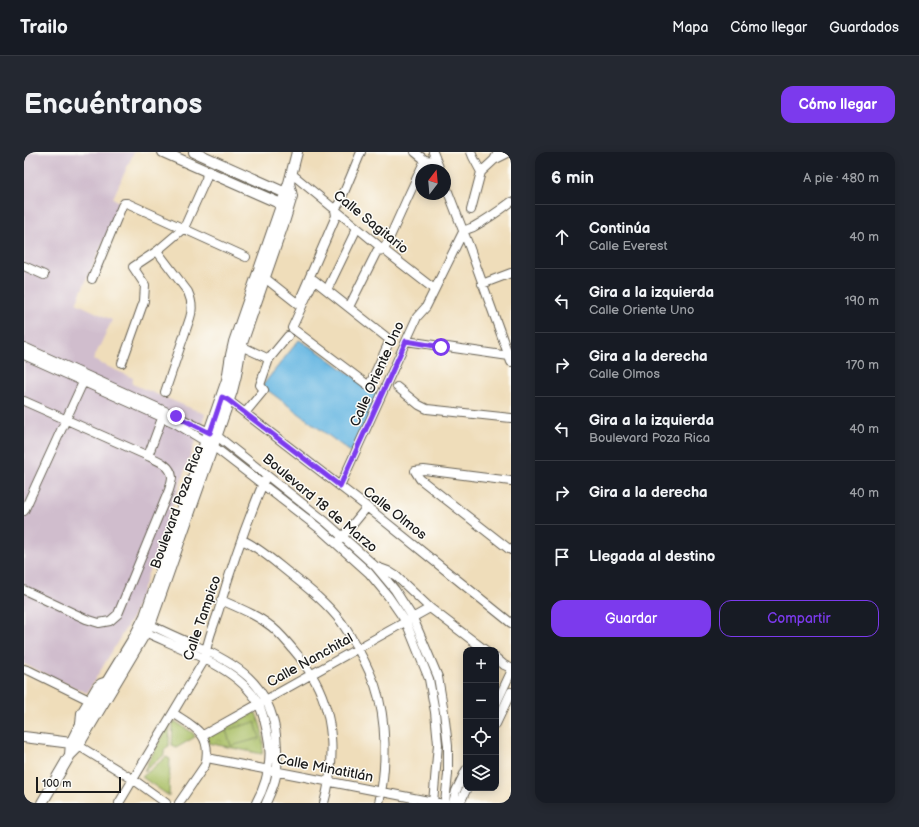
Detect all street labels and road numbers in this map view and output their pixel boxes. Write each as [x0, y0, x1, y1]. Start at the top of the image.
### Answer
street label: Calle Sagitario [330, 187, 412, 257]
street label: Calle Oriente Uno [346, 319, 408, 429]
street label: Boulevard Poza Rica [147, 443, 207, 571]
street label: Boulevard 18 de Marzo [259, 450, 381, 556]
street label: Calle Olmos [360, 483, 430, 543]
street label: Calle Tampico [179, 573, 225, 663]
street label: Calle Nanchital [264, 629, 356, 691]
street label: Calle Minatitlán [275, 750, 375, 786]

